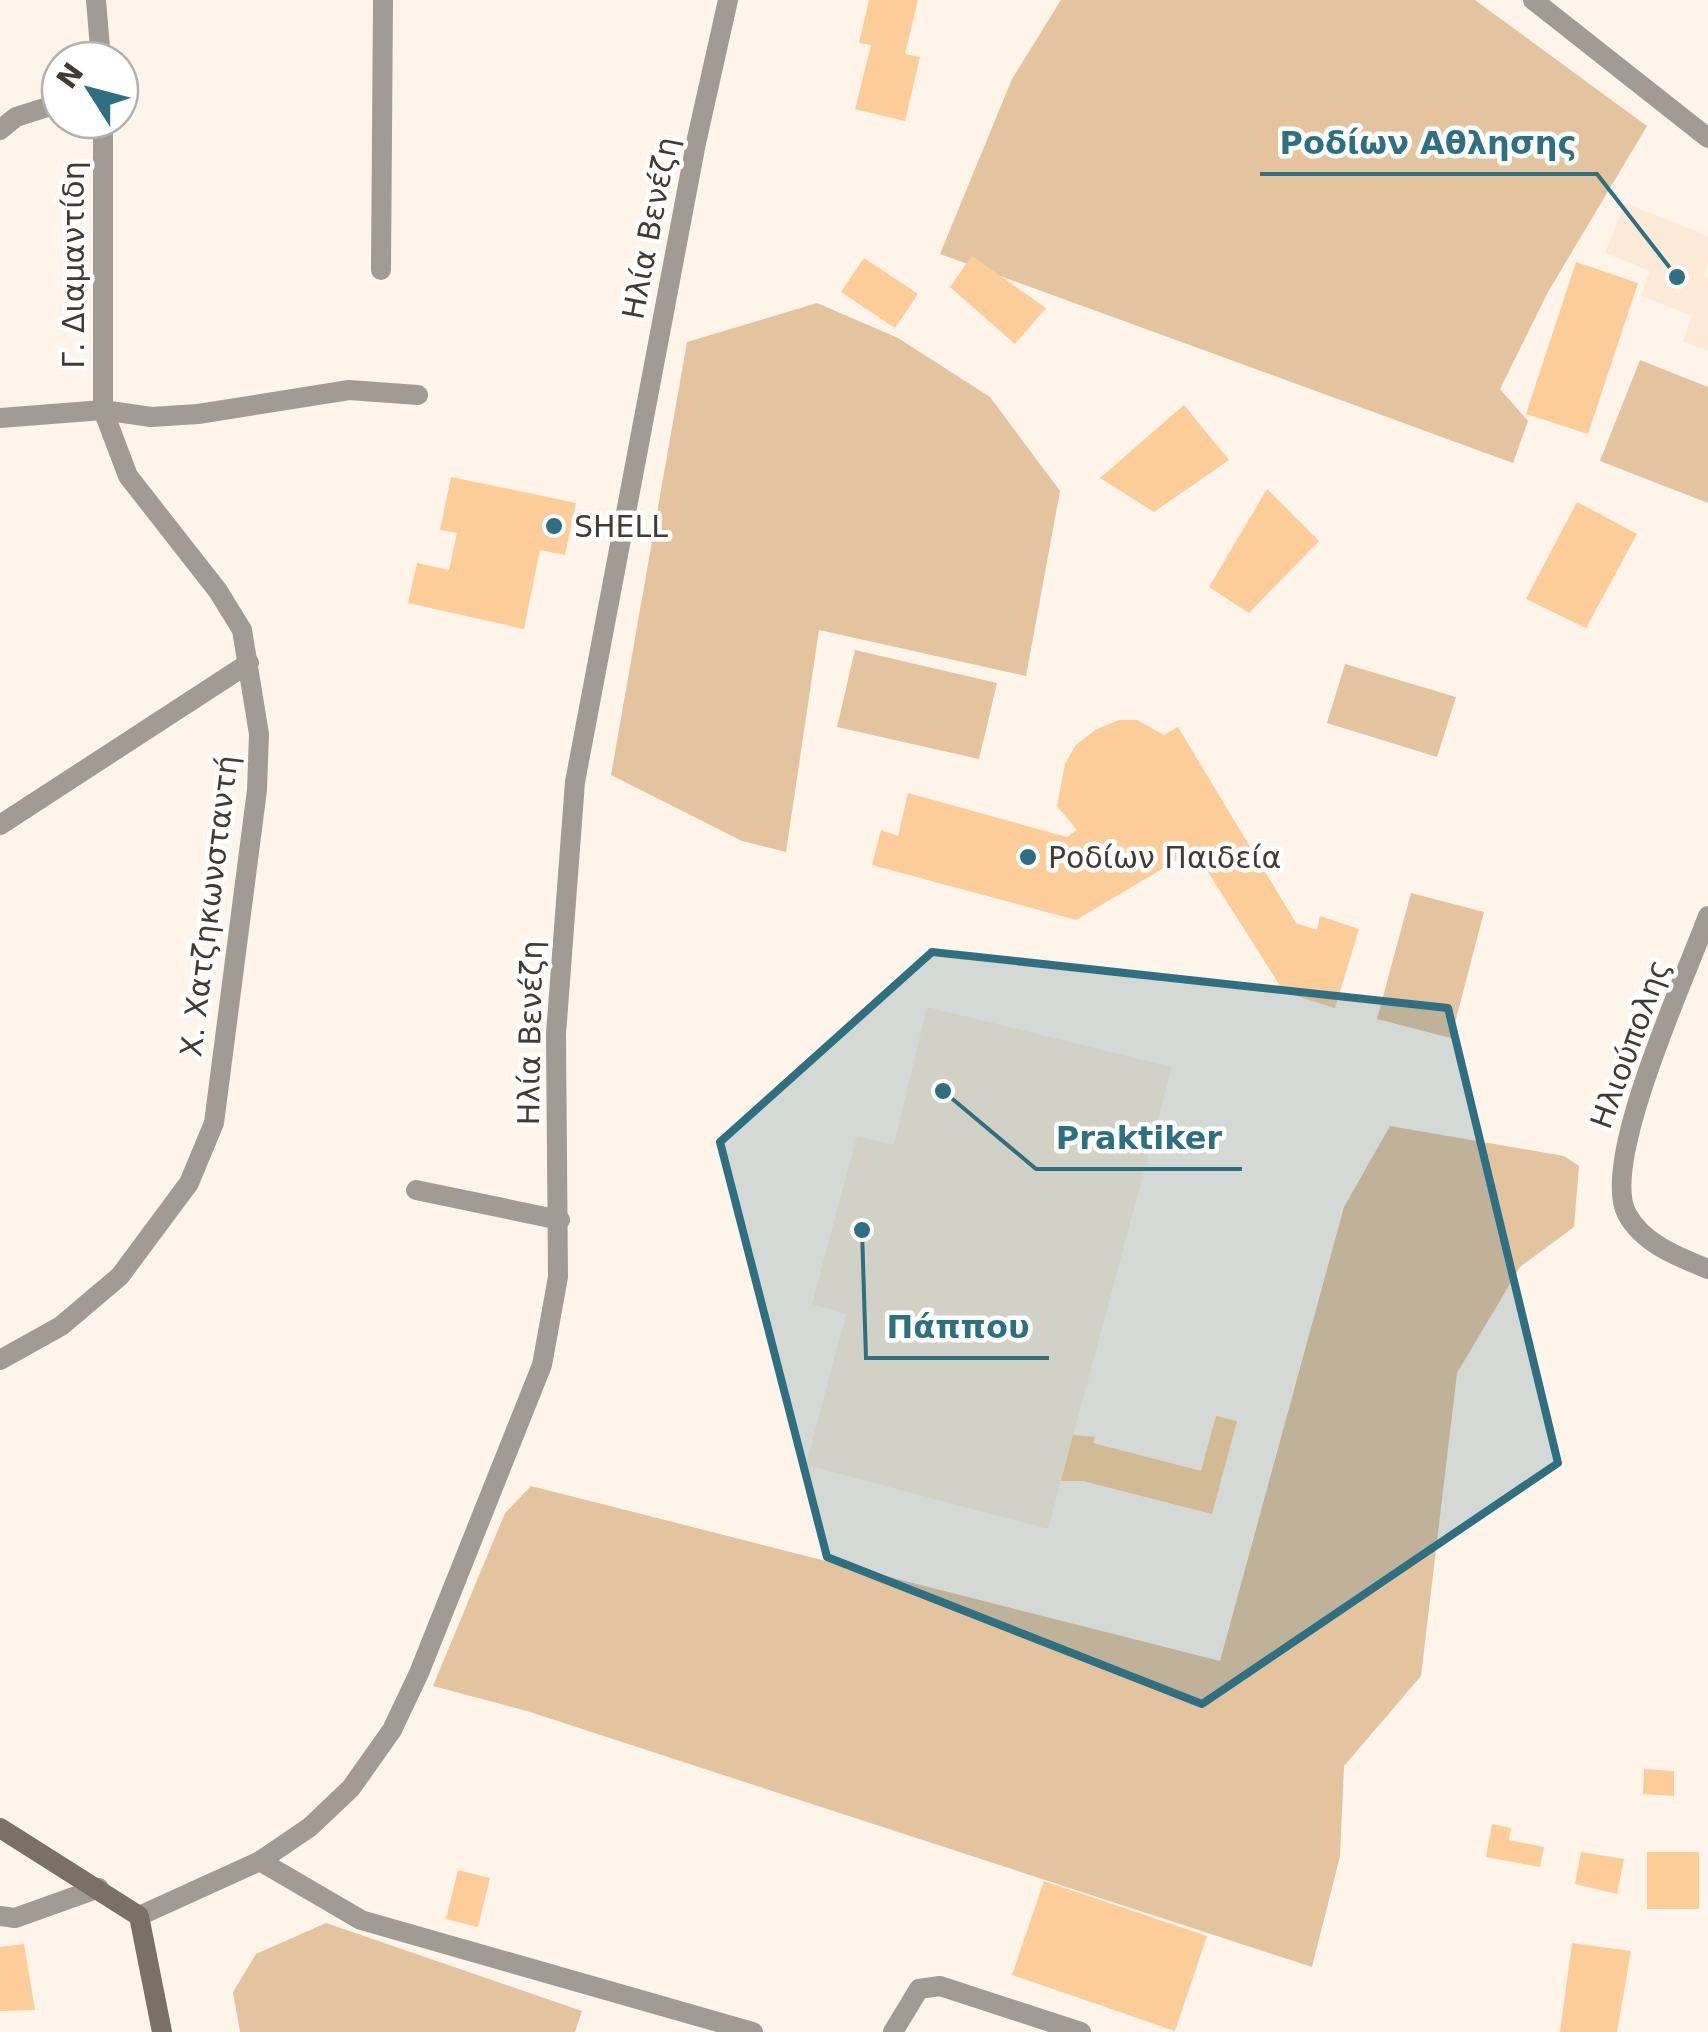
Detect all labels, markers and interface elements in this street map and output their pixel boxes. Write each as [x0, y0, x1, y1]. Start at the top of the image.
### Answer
north arrow [40, 40, 140, 140]
text: N [50, 56, 90, 95]
callout: Ροδίων Αθλησης [1260, 112, 1597, 174]
text: Ροδίων Αθλησης [1279, 124, 1577, 162]
street label: Ηλία Βενέζη [615, 134, 685, 322]
street label: Γ. Διαμαντίδη [56, 161, 91, 369]
place label: SHELL [574, 509, 668, 544]
marker: SHELL [543, 515, 565, 537]
street label: Χ. Χατζηκωνσταντή [173, 753, 245, 1059]
place label: Ροδίων Παιδεία [1048, 840, 1281, 875]
marker: Ροδίων Παιδεία [1017, 846, 1039, 868]
street label: Ηλία Βενέζη [511, 940, 549, 1126]
street label: Ηλιούπολης [1583, 955, 1677, 1133]
callout: Praktiker [1036, 1107, 1242, 1169]
text: Praktiker [1056, 1119, 1222, 1157]
callout: Πάππου [866, 1296, 1049, 1358]
text: Πάππου [887, 1308, 1029, 1346]

